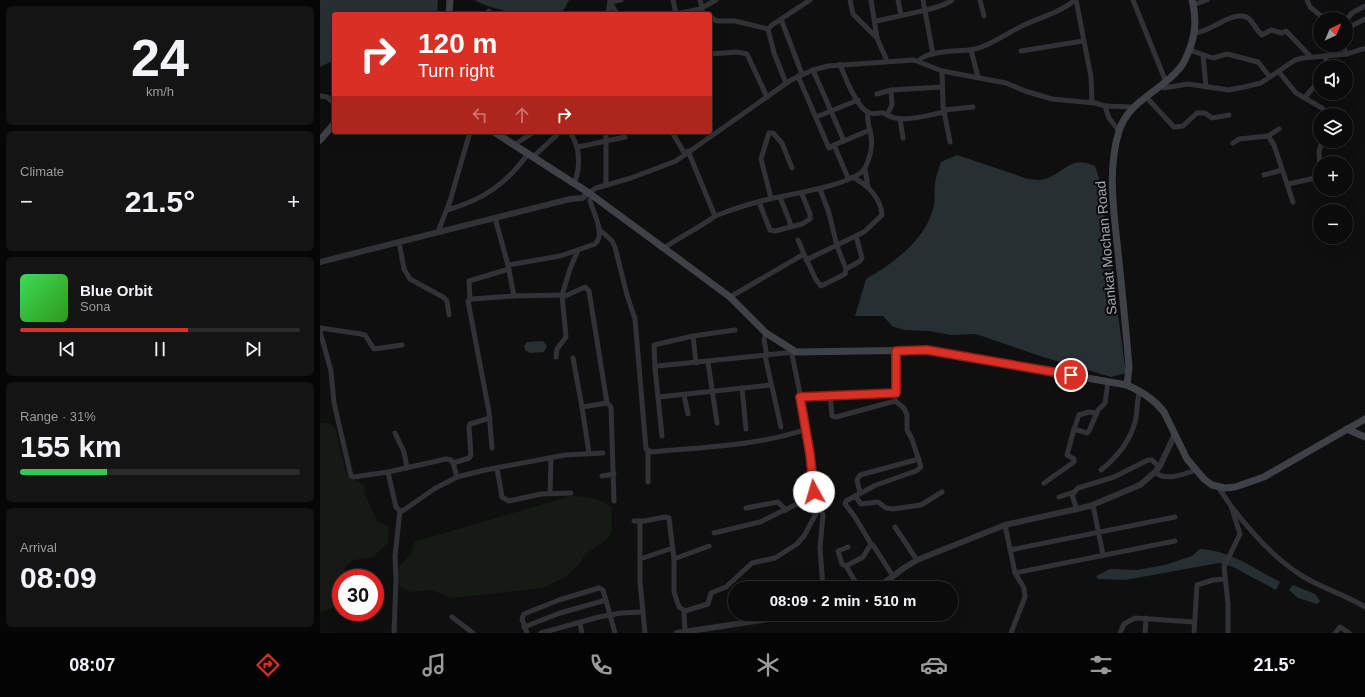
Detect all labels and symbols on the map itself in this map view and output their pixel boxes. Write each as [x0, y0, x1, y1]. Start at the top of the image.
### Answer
north arrow [1313, 12, 1353, 52]
street label: Sankat Mochan Road [1092, 180, 1120, 316]
pin [1054, 358, 1088, 392]
position arrow [793, 471, 835, 513]
speed limit sign: 30 [332, 569, 384, 621]

